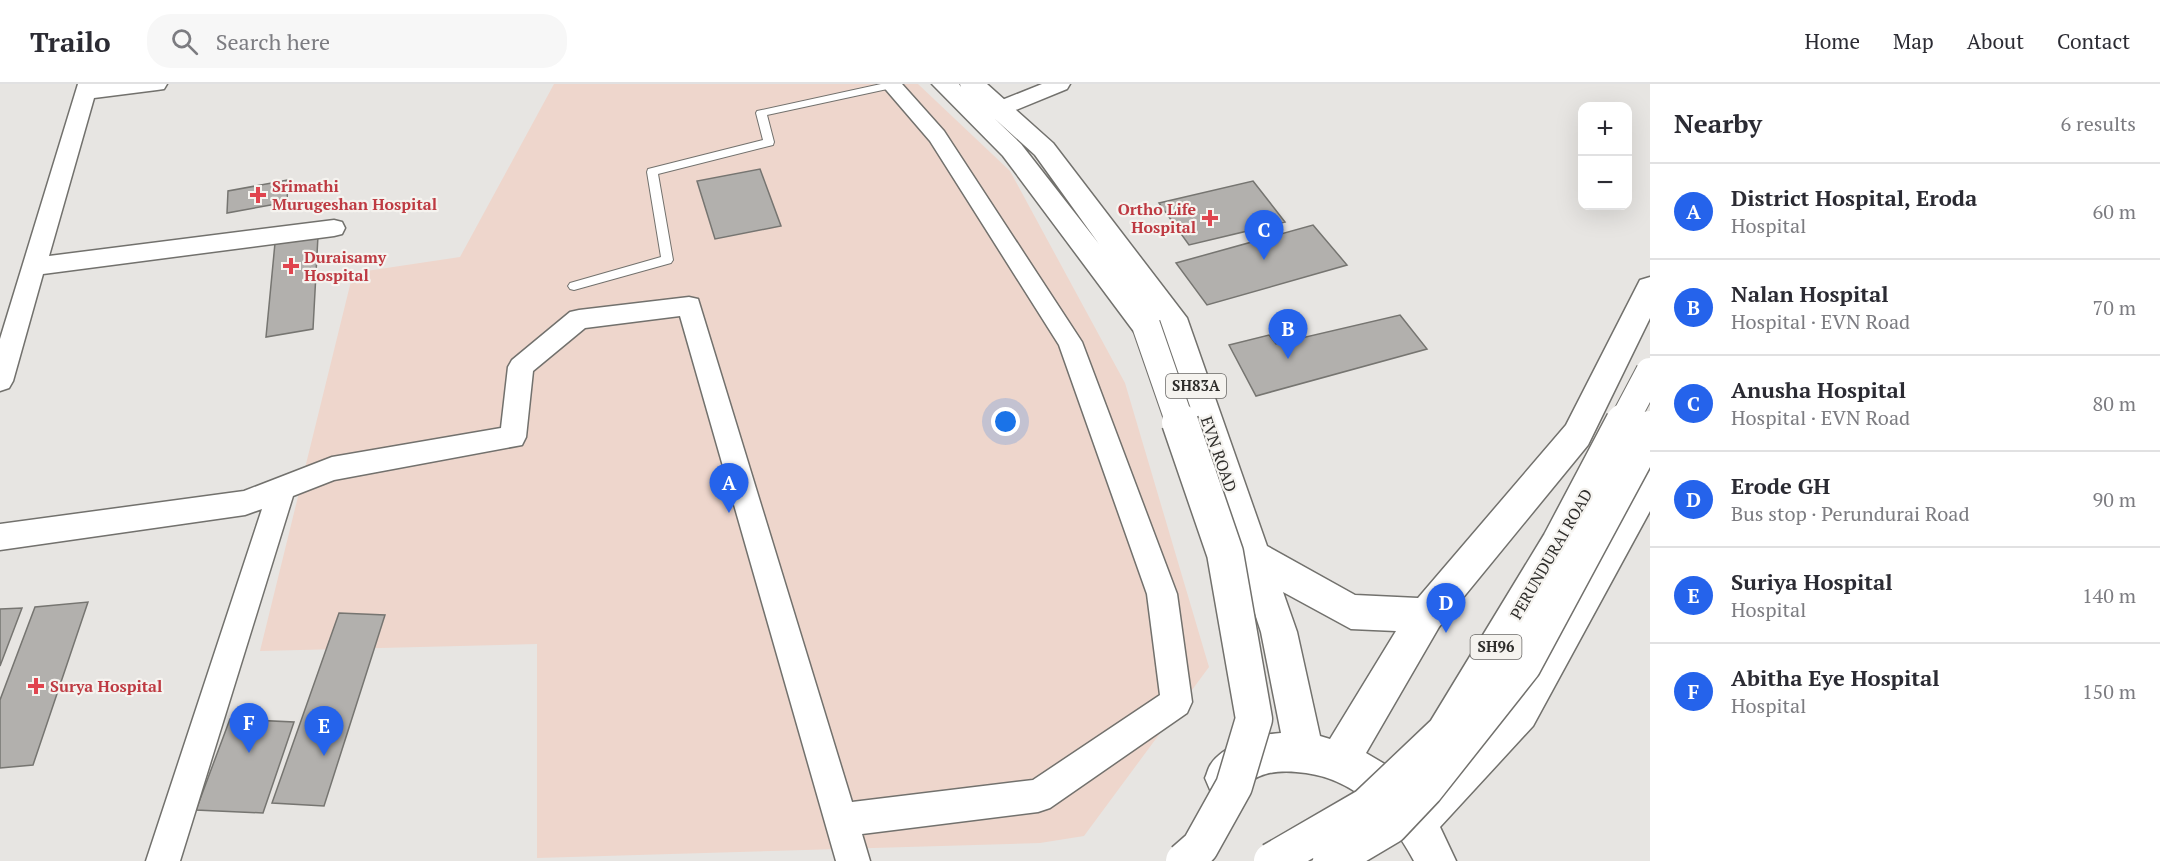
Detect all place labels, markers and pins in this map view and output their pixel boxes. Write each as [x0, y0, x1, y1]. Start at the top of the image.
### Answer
place label: Srimathi Murugeshan Hospital [272, 175, 437, 215]
marker: Srimathi Murugeshan Hospital [249, 186, 267, 204]
place label: Ortho Life Hospital [1118, 198, 1196, 238]
marker: Ortho Life Hospital [1201, 209, 1219, 227]
pin: C [1244, 210, 1284, 260]
place label: Duraisamy Hospital [304, 246, 387, 286]
marker: Duraisamy Hospital [282, 257, 300, 275]
pin: B [1268, 310, 1308, 359]
pin: A [710, 464, 748, 513]
pin: D [1426, 584, 1466, 633]
place label: Surya Hospital [50, 675, 162, 697]
marker: Surya Hospital [27, 677, 45, 695]
pin: F [230, 704, 268, 753]
pin: E [304, 706, 344, 756]

